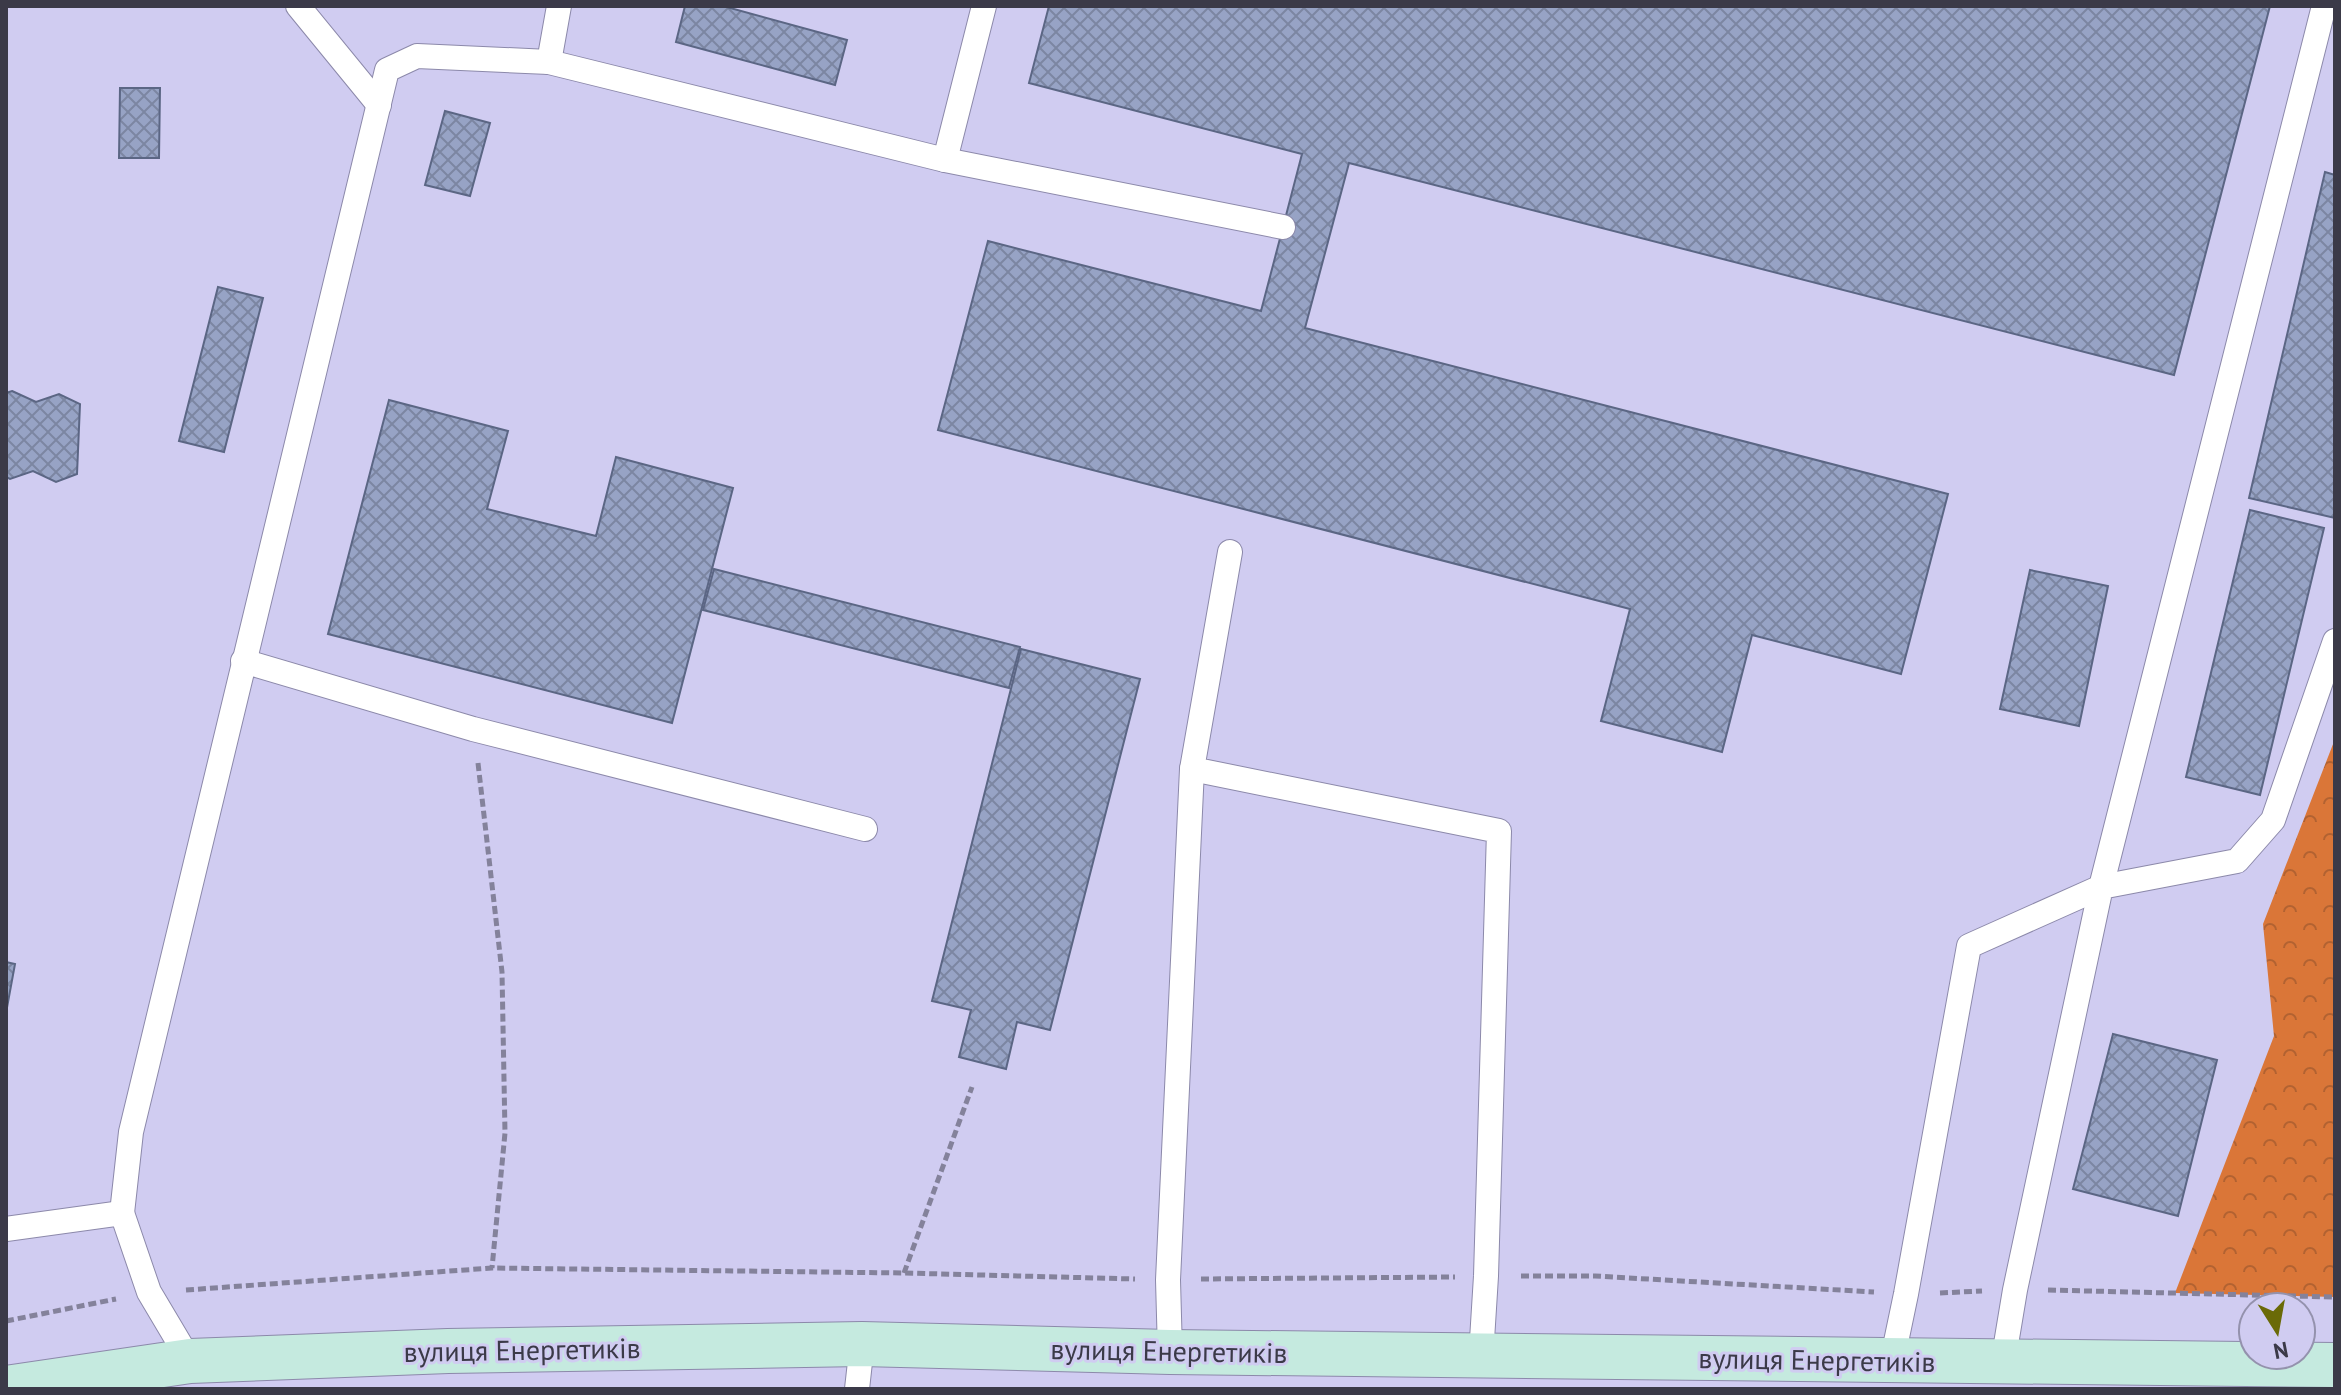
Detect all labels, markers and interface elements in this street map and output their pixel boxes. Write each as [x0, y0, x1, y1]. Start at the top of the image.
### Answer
north arrow [2237, 1291, 2317, 1371]
street label: вулиця Енергетиків [403, 1329, 641, 1370]
street label: вулиця Енергетиків [1050, 1330, 1288, 1371]
text: N [2271, 1336, 2291, 1366]
street label: вулиця Енергетиків [1698, 1339, 1936, 1380]

